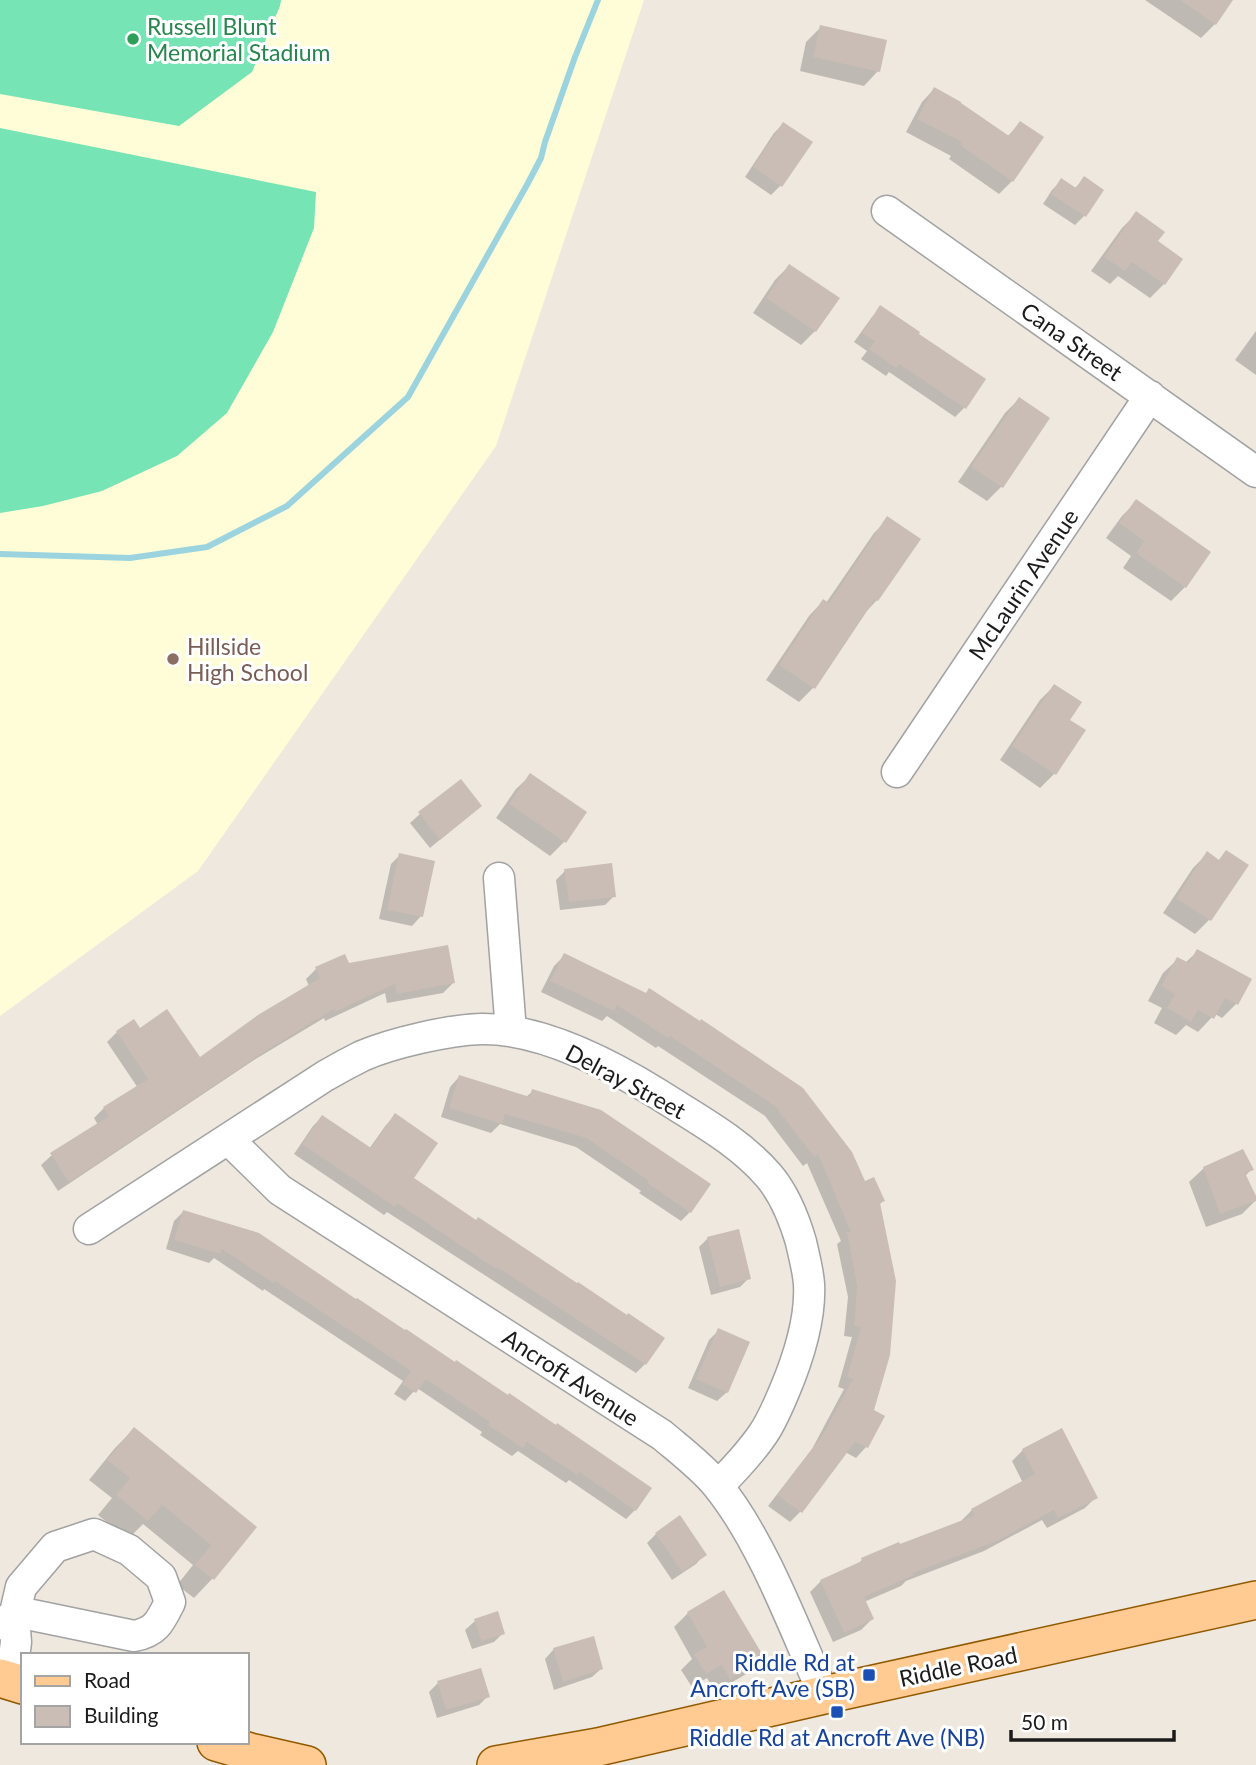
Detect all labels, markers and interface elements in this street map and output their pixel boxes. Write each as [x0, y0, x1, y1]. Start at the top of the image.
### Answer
place label: Russell Blunt Memorial Stadium [147, 12, 331, 66]
marker: Russell Blunt Memorial Stadium [125, 31, 141, 47]
street label: Cana Street [1016, 296, 1129, 387]
street label: McLaurin Avenue [962, 503, 1084, 665]
place label: Hillside High School [187, 632, 308, 686]
marker: Hillside High School [165, 651, 181, 667]
street label: Delray Street [561, 1038, 692, 1125]
street label: Ancroft Avenue [498, 1322, 644, 1432]
street label: Riddle Road [896, 1640, 1020, 1692]
place label: Riddle Rd at Ancroft Ave (SB) [690, 1648, 856, 1702]
legend [21, 1653, 248, 1744]
text: Road [84, 1667, 131, 1692]
marker: Riddle Rd at Ancroft Ave (SB) [861, 1667, 877, 1683]
scale bar [1011, 1698, 1174, 1742]
text: Building [84, 1702, 159, 1727]
marker: Riddle Rd at Ancroft Ave (NB) [829, 1704, 845, 1720]
text: 50 m [1021, 1709, 1068, 1734]
place label: Riddle Rd at Ancroft Ave (NB) [689, 1723, 985, 1751]

